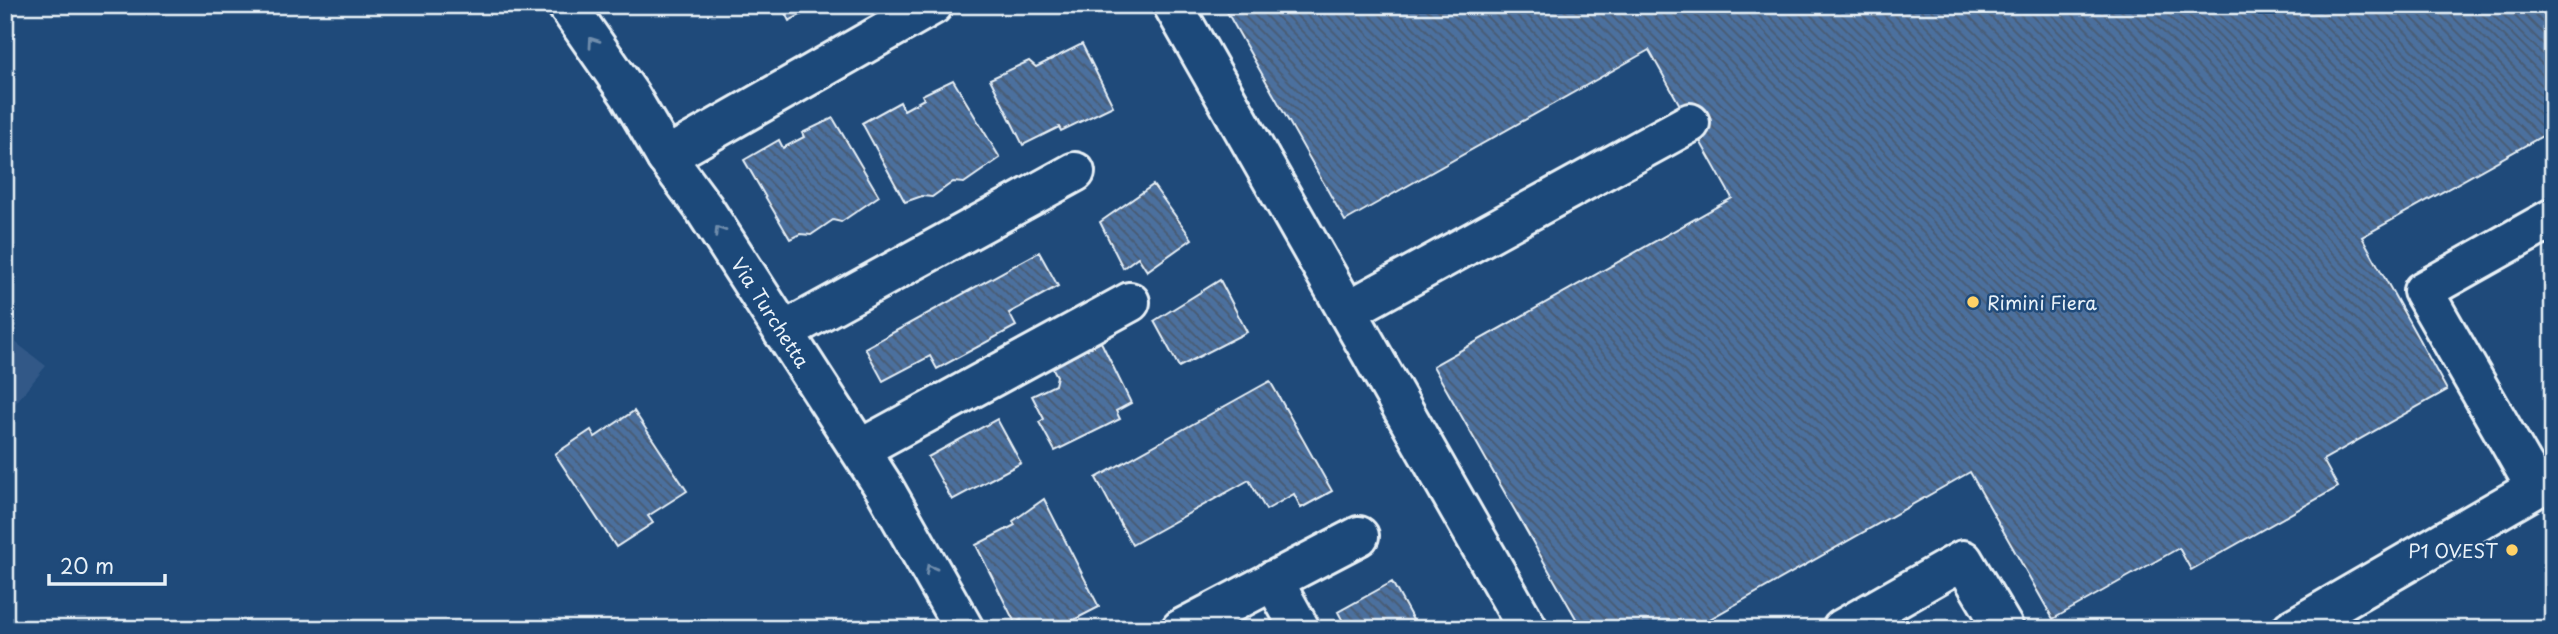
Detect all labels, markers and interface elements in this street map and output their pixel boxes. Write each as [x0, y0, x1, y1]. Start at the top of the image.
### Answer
one-way arrow [589, 37, 601, 50]
one-way arrow [714, 226, 727, 239]
street label: Via Turchetta [725, 252, 817, 373]
place label: Rimini Fiera [1987, 288, 2097, 316]
marker: Rimini Fiera [1965, 294, 1981, 310]
place label: P1 OVEST [2408, 536, 2498, 564]
marker: P1 OVEST [2504, 542, 2520, 558]
scale bar [49, 543, 164, 587]
text: 20 m [60, 549, 114, 581]
one-way arrow [925, 564, 938, 577]

